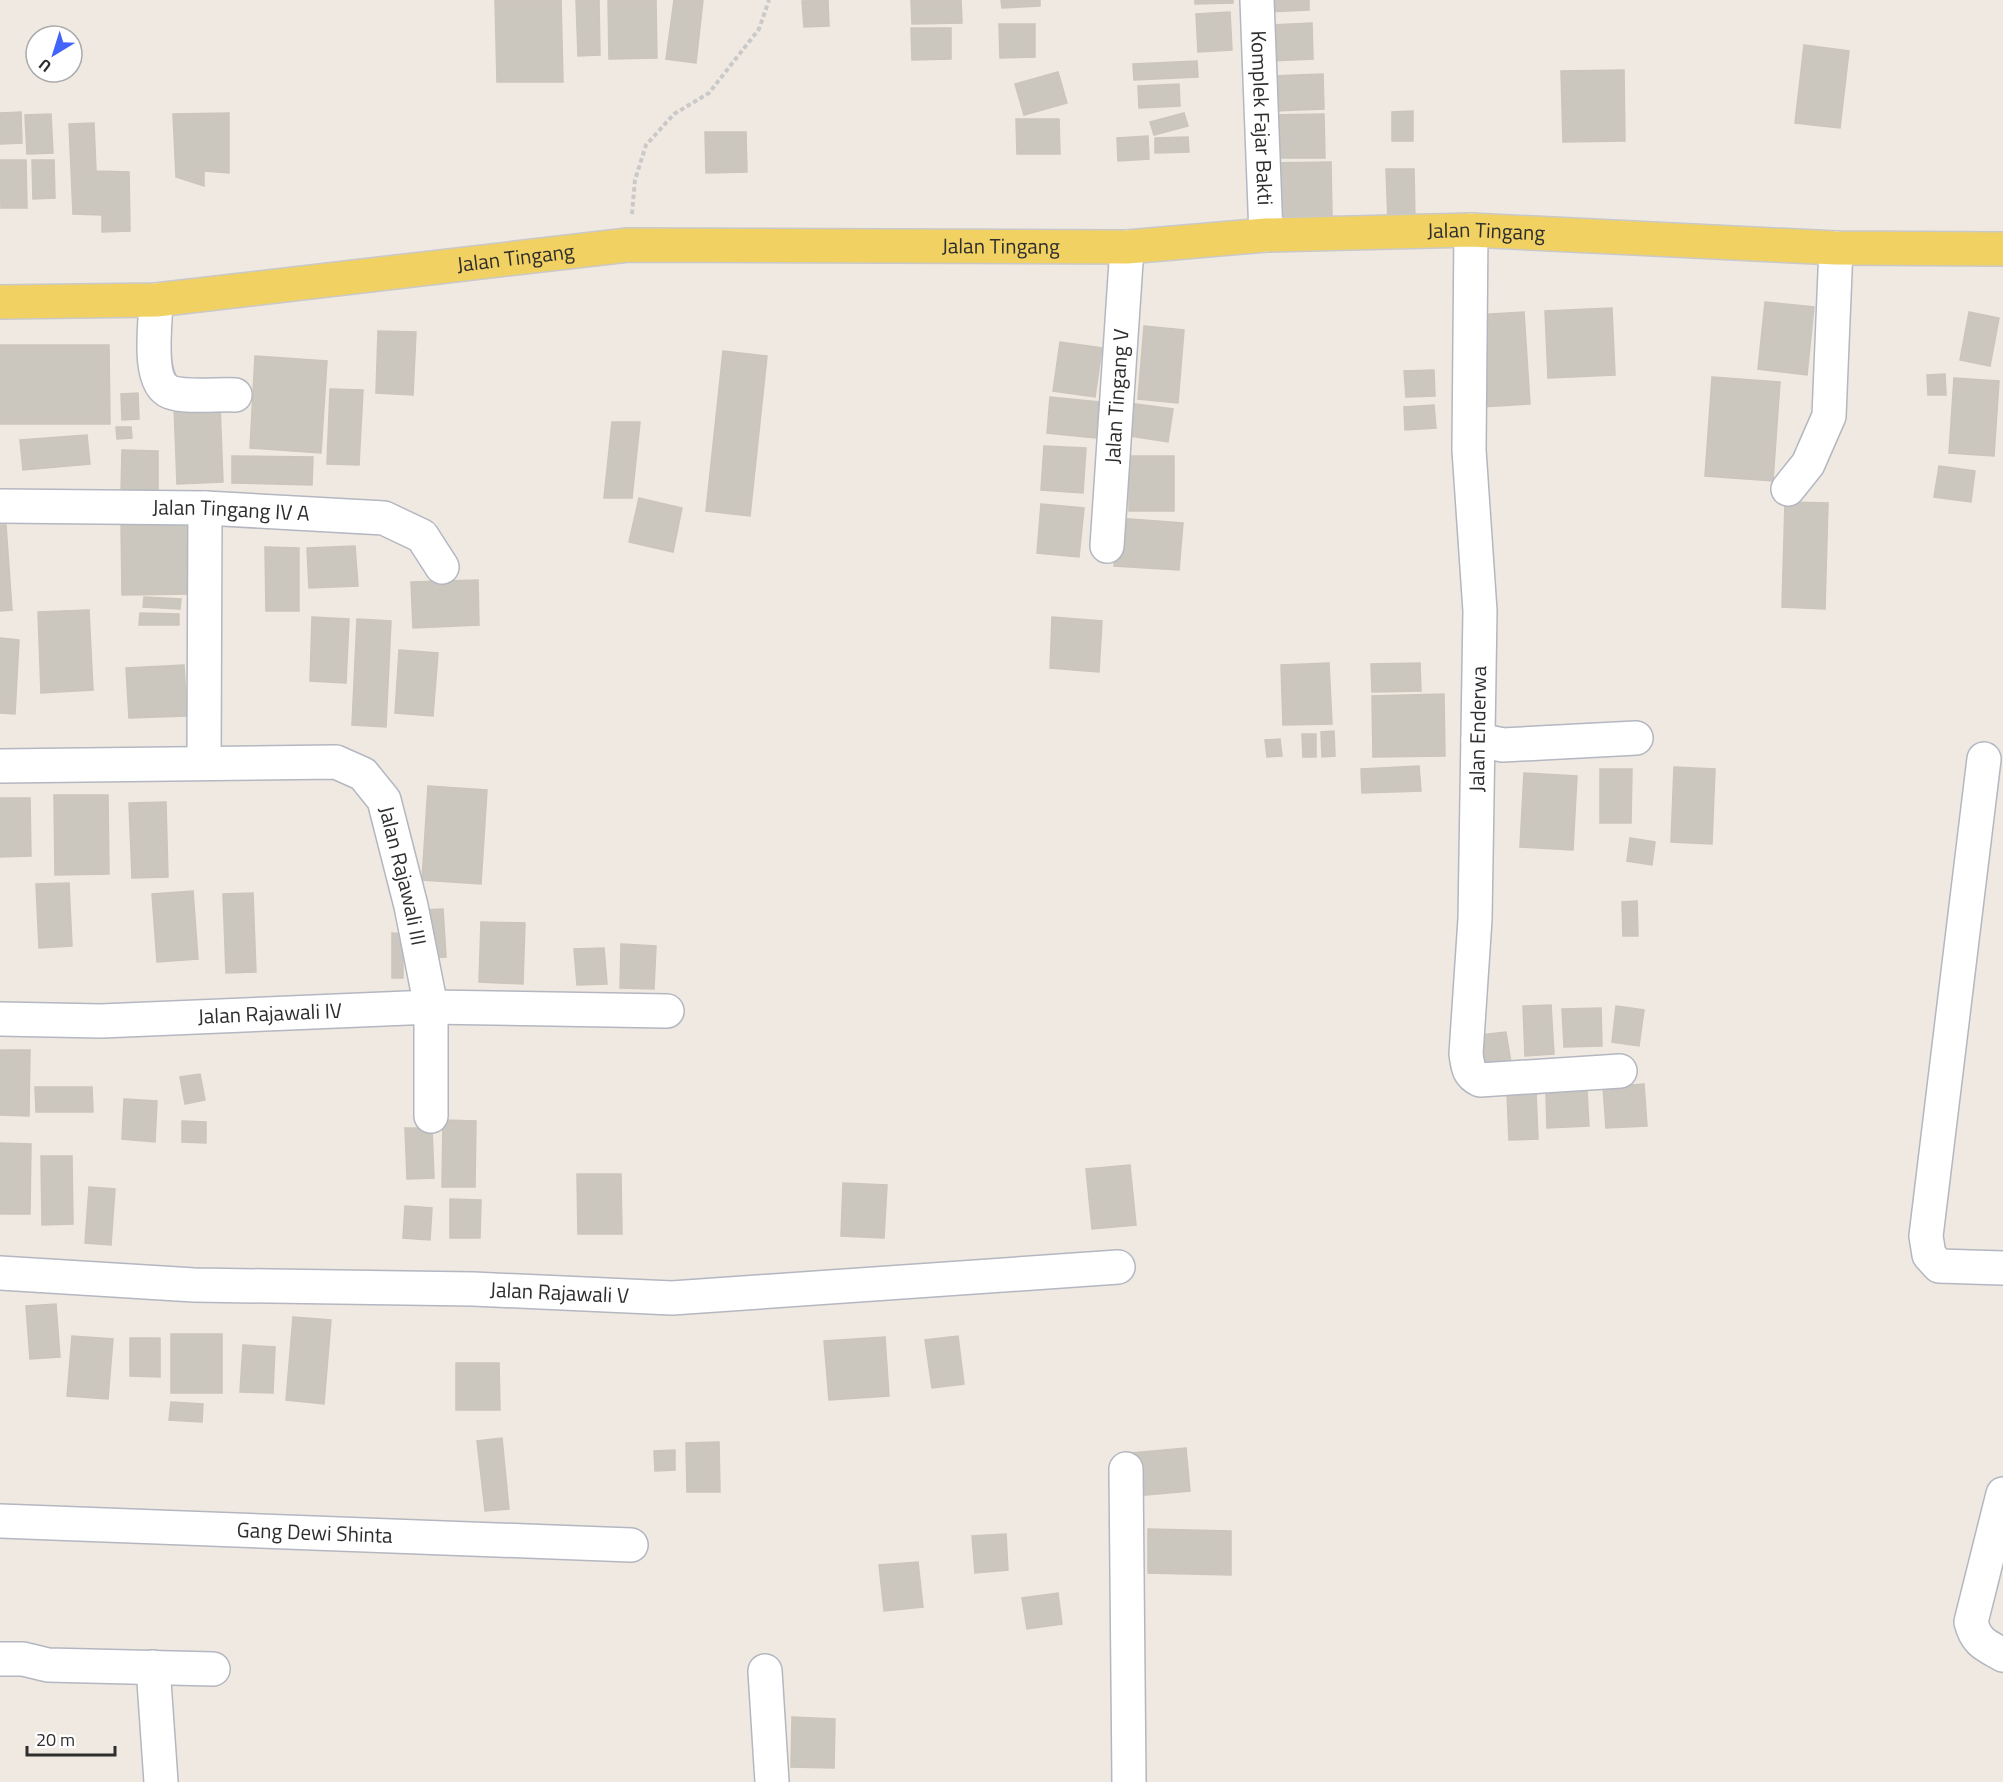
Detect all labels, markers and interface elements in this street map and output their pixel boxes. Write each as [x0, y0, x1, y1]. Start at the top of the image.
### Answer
north arrow [24, 24, 84, 84]
street label: Komplek Fajar Bakti [1243, 30, 1282, 206]
text: U [33, 53, 56, 78]
street label: Jalan Tingang [1427, 213, 1546, 249]
street label: Jalan Tingang [942, 229, 1060, 262]
street label: Jalan Tingang [455, 234, 576, 280]
street label: Jalan Tingang V [1096, 328, 1136, 465]
street label: Jalan Tingang IV A [152, 490, 311, 529]
street label: Jalan Enderwa [1460, 665, 1494, 792]
street label: Jalan Rajawali III [371, 802, 435, 948]
street label: Jalan Rajawali IV [197, 994, 343, 1032]
street label: Jalan Rajawali V [489, 1273, 630, 1311]
street label: Gang Dewi Shinta [236, 1513, 394, 1551]
scale bar [27, 1719, 116, 1757]
text: 20 m [36, 1726, 75, 1753]

